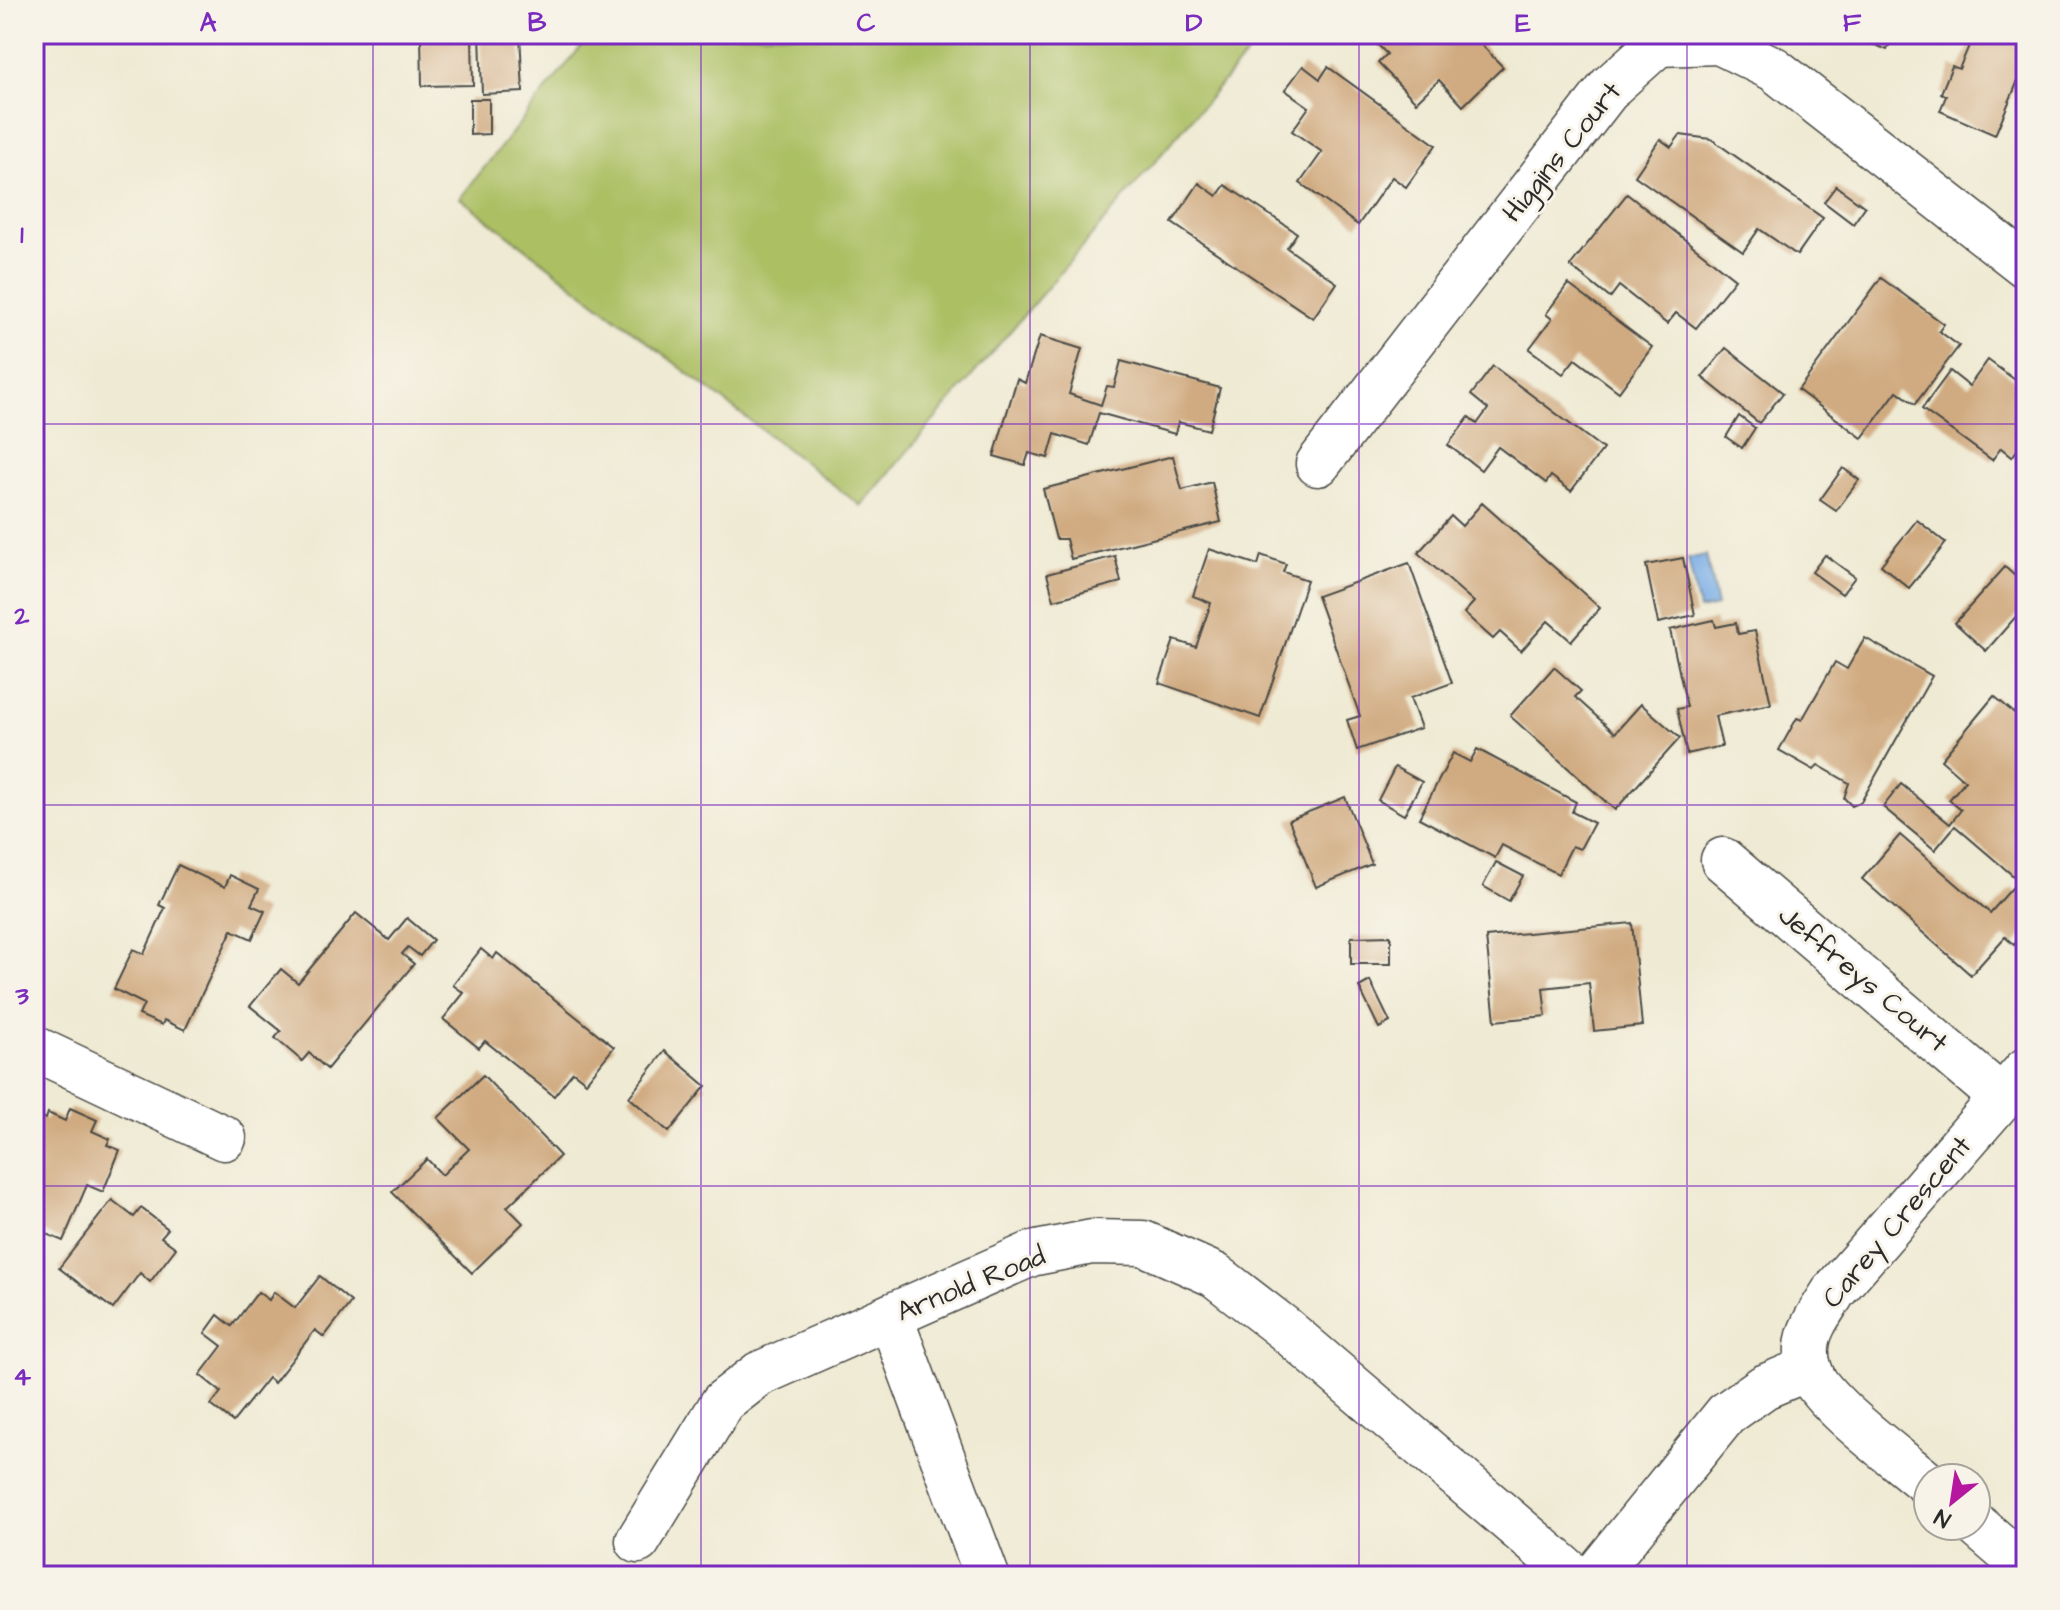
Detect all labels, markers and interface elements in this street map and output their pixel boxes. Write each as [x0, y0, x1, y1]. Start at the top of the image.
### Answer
text: A [200, 5, 217, 41]
text: B [528, 5, 547, 41]
text: C [857, 5, 876, 41]
text: D [1186, 5, 1203, 41]
text: E [1515, 5, 1531, 41]
text: F [1843, 5, 1862, 41]
street label: Higgins Court [1493, 73, 1632, 231]
text: 1 [20, 217, 24, 253]
text: 2 [14, 598, 30, 634]
street label: Jeffreys Court [1768, 896, 1957, 1064]
text: 3 [14, 978, 29, 1014]
street label: Carey Crescent [1813, 1127, 1983, 1318]
street label: Arnold Road [891, 1236, 1051, 1332]
text: 4 [13, 1359, 31, 1395]
north arrow [1912, 1462, 1992, 1542]
text: N [1929, 1501, 1956, 1535]

